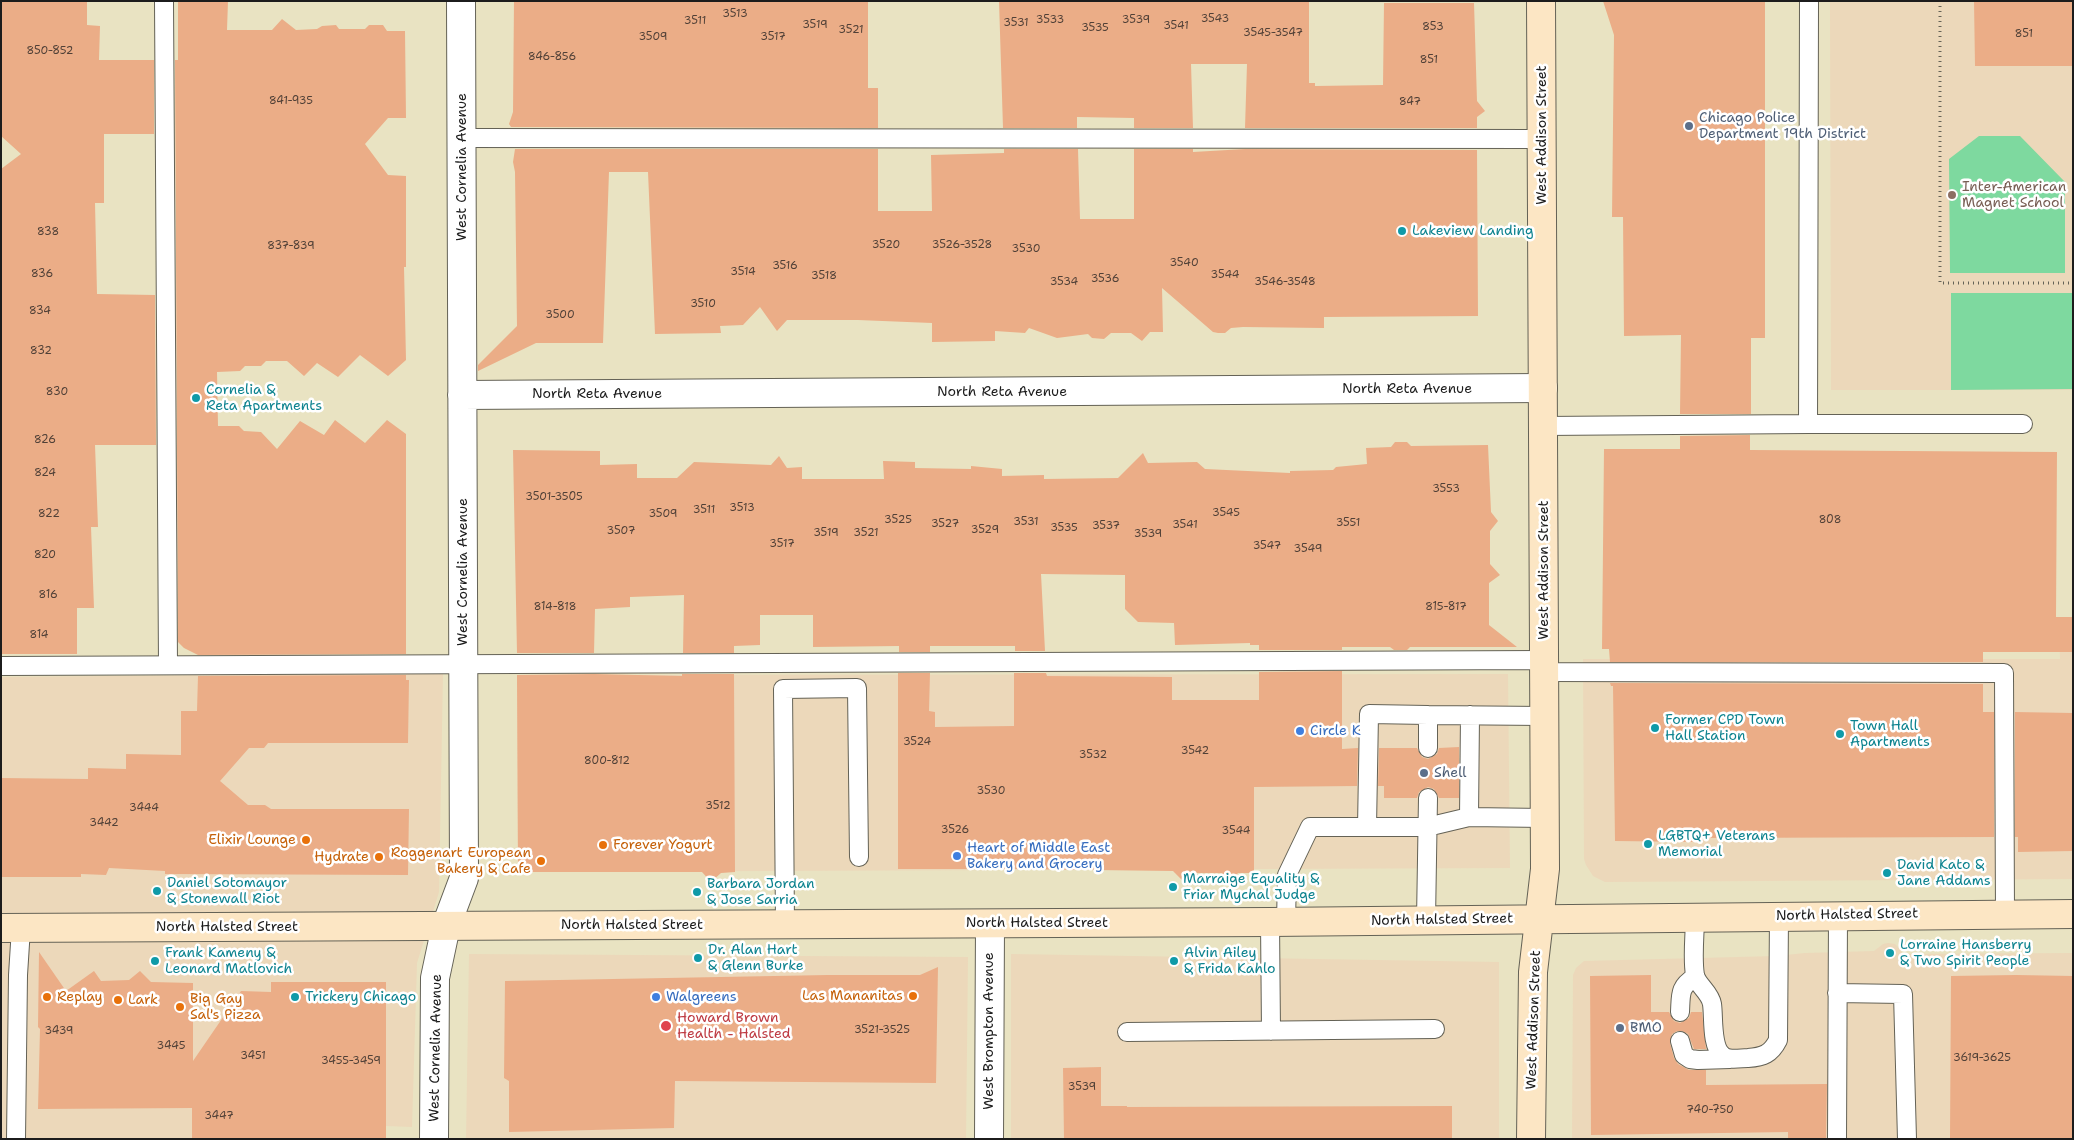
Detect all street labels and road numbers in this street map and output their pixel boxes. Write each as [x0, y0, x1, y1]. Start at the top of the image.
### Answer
street label: West Addison Street [1534, 65, 1550, 205]
street label: West Cornelia Avenue [454, 93, 470, 241]
street label: North Reta Avenue [1342, 381, 1472, 397]
street label: North Reta Avenue [937, 384, 1067, 400]
street label: North Reta Avenue [532, 386, 662, 402]
street label: West Cornelia Avenue [455, 498, 471, 646]
street label: West Addison Street [1536, 500, 1552, 640]
street label: North Halsted Street [1776, 905, 1918, 925]
street label: North Halsted Street [1371, 910, 1513, 930]
street label: North Halsted Street [966, 915, 1108, 931]
street label: North Halsted Street [561, 917, 703, 933]
street label: North Halsted Street [156, 919, 298, 935]
street label: West Addison Street [1523, 950, 1545, 1090]
street label: West Brompton Avenue [981, 952, 997, 1110]
street label: West Cornelia Avenue [426, 974, 446, 1122]

